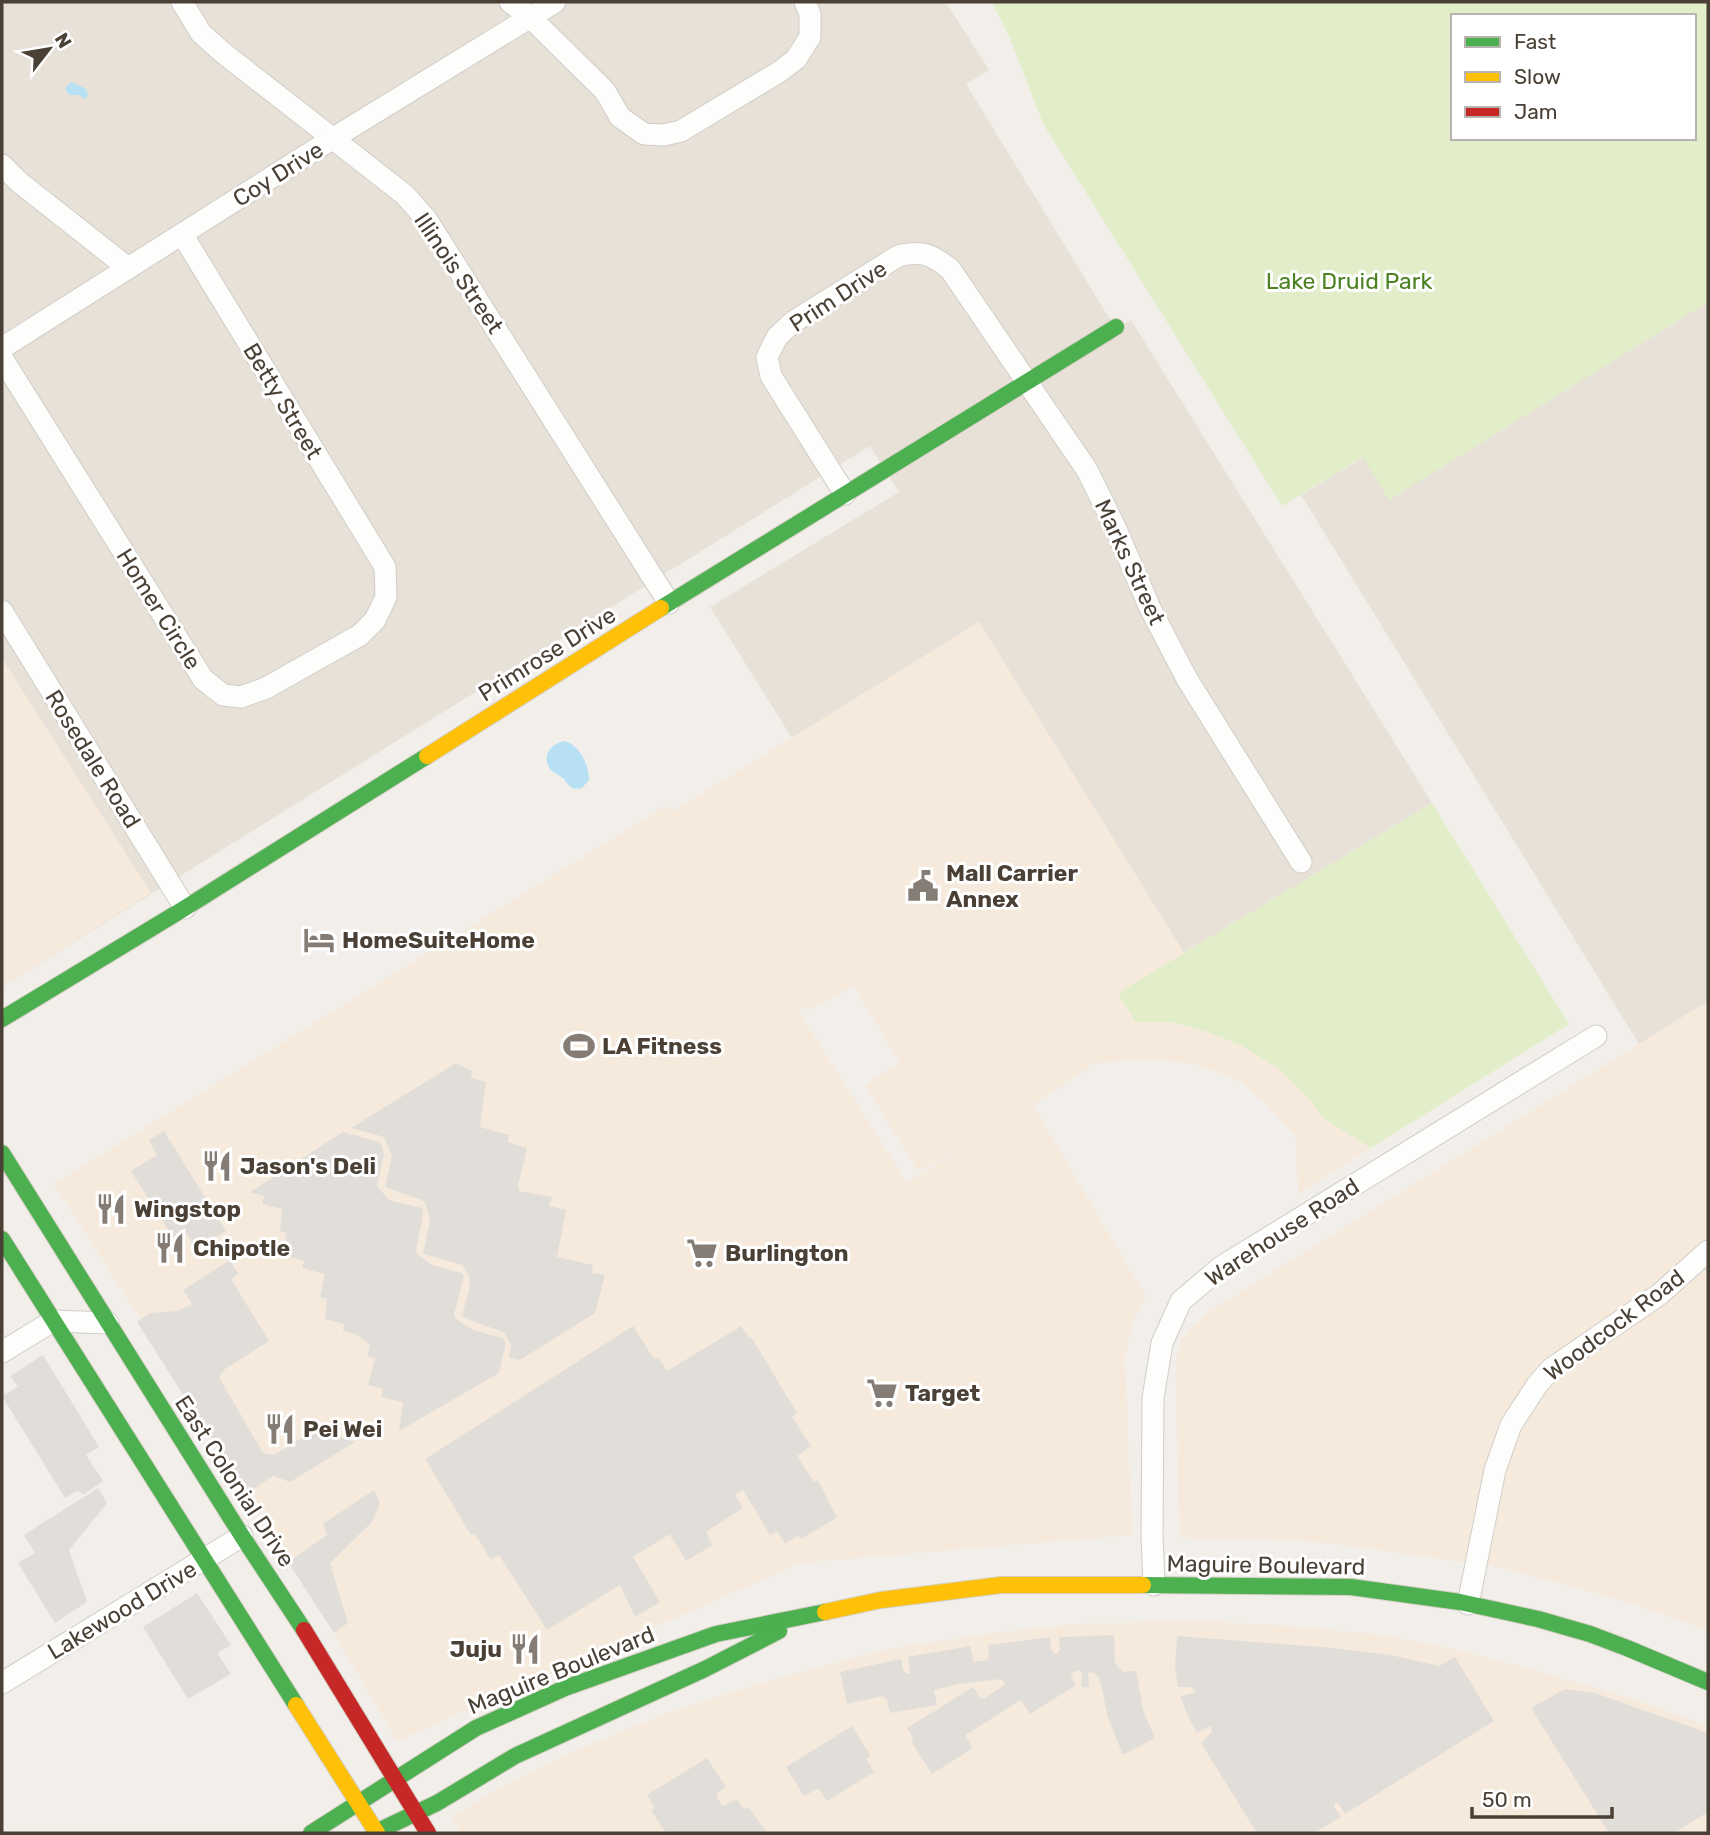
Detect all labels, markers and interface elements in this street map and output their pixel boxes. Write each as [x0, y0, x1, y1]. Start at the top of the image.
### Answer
north arrow [14, 14, 84, 84]
legend [1451, 14, 1696, 140]
text: N [50, 29, 77, 52]
text: Fast [1514, 29, 1556, 54]
text: Slow [1514, 64, 1561, 89]
text: Jam [1514, 99, 1558, 124]
street label: Coy Drive [228, 135, 328, 213]
street label: Illinois Street [408, 207, 510, 339]
street label: Prim Drive [784, 254, 892, 338]
park label: Lake Druid Park [1266, 267, 1432, 295]
street label: Betty Street [237, 338, 329, 464]
street label: Marks Street [1089, 495, 1171, 629]
street label: Homer Circle [111, 543, 207, 675]
street label: Primrose Drive [473, 601, 621, 707]
street label: Rosedale Road [39, 685, 147, 833]
place label: Mall Carrier Annex [946, 859, 1079, 913]
public building icon: Mall Carrier Annex [906, 869, 940, 903]
hotel icon: HomeSuiteHome [302, 923, 336, 957]
place label: HomeSuiteHome [342, 926, 535, 954]
sports icon: LA Fitness [562, 1029, 596, 1063]
place label: LA Fitness [602, 1032, 722, 1060]
restaurant icon: Jason's Deli [200, 1149, 234, 1183]
place label: Jason's Deli [240, 1152, 376, 1180]
street label: Warehouse Road [1200, 1172, 1364, 1292]
restaurant icon: Wingstop [94, 1192, 128, 1226]
place label: Wingstop [134, 1195, 241, 1223]
restaurant icon: Chipotle [153, 1231, 187, 1265]
place label: Chipotle [193, 1234, 290, 1262]
supermarket icon: Burlington [685, 1236, 719, 1270]
place label: Burlington [725, 1239, 849, 1267]
street label: Woodcock Road [1538, 1263, 1690, 1387]
supermarket icon: Target [865, 1376, 899, 1410]
place label: Target [905, 1379, 981, 1407]
street label: East Colonial Drive [169, 1390, 301, 1572]
restaurant icon: Pei Wei [263, 1412, 297, 1446]
place label: Pei Wei [303, 1415, 382, 1443]
street label: Maguire Boulevard [1166, 1549, 1366, 1581]
street label: Lakewood Drive [42, 1555, 202, 1665]
street label: Maguire Boulevard [464, 1620, 658, 1720]
restaurant icon: Juju [508, 1632, 542, 1666]
place label: Juju [450, 1635, 502, 1663]
scale bar [1472, 1776, 1612, 1820]
text: 50 m [1482, 1787, 1532, 1812]

